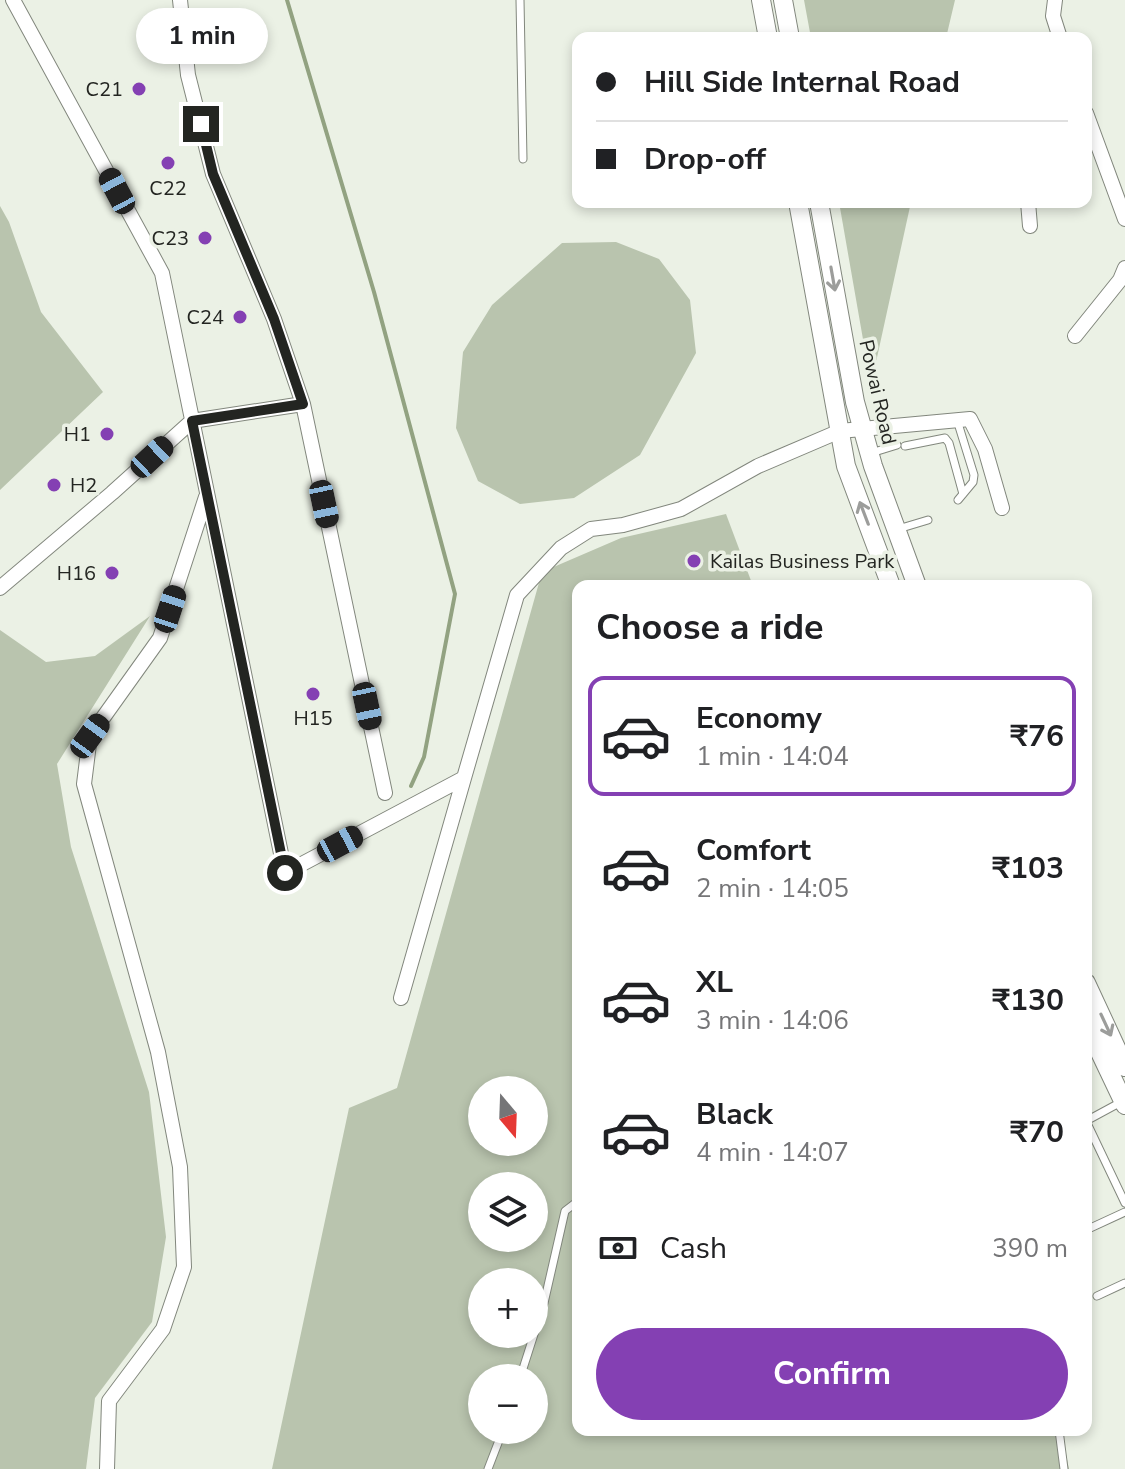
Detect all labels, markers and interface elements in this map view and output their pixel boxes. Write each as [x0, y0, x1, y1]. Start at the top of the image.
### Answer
callout: 1 min [135, 8, 267, 64]
text: 1 min [168, 18, 236, 53]
text: Hill Side Internal Road [644, 62, 960, 103]
place label: C21 [86, 76, 123, 103]
marker: C21 [130, 80, 148, 98]
route end [183, 106, 219, 142]
text: Drop-off [644, 139, 766, 180]
marker: C22 [159, 154, 177, 172]
car [95, 164, 139, 218]
place label: C22 [149, 175, 187, 202]
place label: C23 [152, 225, 189, 252]
marker: C23 [196, 229, 214, 247]
one-way arrow [827, 266, 842, 291]
place label: C24 [187, 304, 224, 331]
marker: C24 [231, 308, 249, 326]
street label: Powai Road [852, 337, 903, 447]
place label: H1 [64, 421, 91, 448]
marker: H1 [98, 425, 116, 443]
car [126, 432, 178, 482]
place label: H2 [70, 472, 97, 499]
marker: H2 [45, 476, 63, 494]
car [307, 478, 341, 530]
one-way arrow [855, 501, 870, 526]
place label: Kailas Business Park [710, 548, 895, 575]
marker: Kailas Business Park [685, 552, 703, 570]
place label: H16 [57, 560, 96, 587]
marker: H16 [103, 564, 121, 582]
car [151, 582, 189, 636]
text: Choose a ride [596, 603, 824, 652]
car [350, 680, 384, 732]
marker: H15 [304, 685, 322, 703]
text: Economy [696, 698, 822, 739]
icon: car [600, 700, 672, 772]
place label: H15 [293, 705, 333, 732]
car [66, 710, 114, 762]
text: ₹76 [1010, 716, 1064, 757]
text: 1 min · 14:04 [696, 739, 849, 774]
car [313, 822, 367, 866]
text: Comfort [696, 830, 811, 871]
icon: car [600, 832, 672, 904]
text: ₹103 [992, 848, 1064, 889]
route start [267, 855, 303, 891]
text: 2 min · 14:05 [696, 871, 849, 906]
text: XL [696, 962, 733, 1003]
icon: car [600, 964, 672, 1036]
text: ₹130 [992, 980, 1064, 1021]
text: 3 min · 14:06 [696, 1003, 849, 1038]
one-way arrow [1099, 1012, 1114, 1037]
north arrow [468, 1076, 548, 1156]
map controls [468, 1076, 548, 1444]
text: Black [696, 1094, 773, 1135]
icon: car [600, 1096, 672, 1168]
text: ₹70 [1010, 1112, 1064, 1153]
text: 4 min · 14:07 [696, 1135, 849, 1170]
button: layers [468, 1172, 548, 1252]
icon: cash [596, 1226, 640, 1270]
text: Cash [660, 1228, 727, 1269]
text: 390 m [992, 1231, 1068, 1266]
button: + [468, 1268, 548, 1348]
button: Confirm [596, 1328, 1068, 1420]
button: − [468, 1364, 548, 1444]

